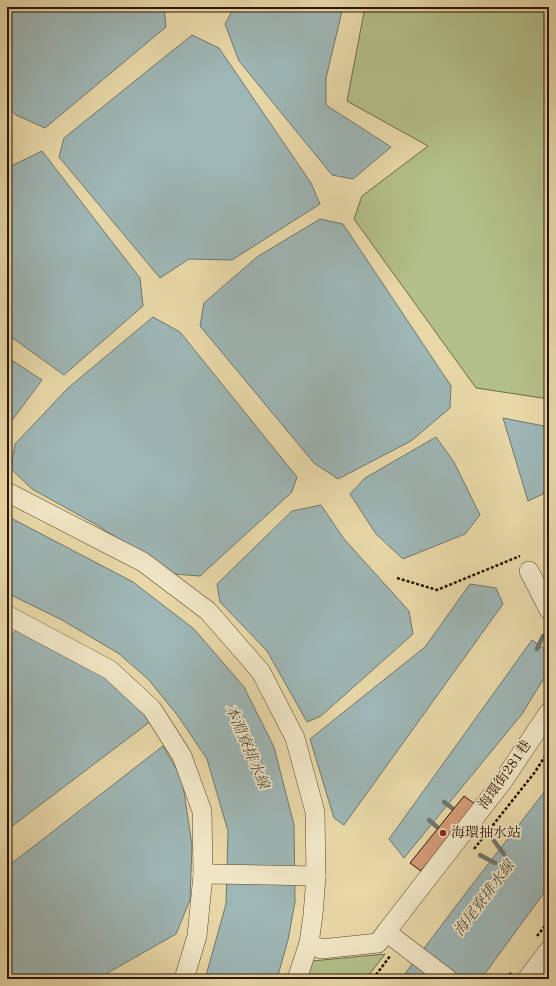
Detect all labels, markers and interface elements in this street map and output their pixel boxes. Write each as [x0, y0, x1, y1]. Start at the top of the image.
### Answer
water label: 本淵寮排水線 [222, 702, 273, 793]
street label: 海環街281巷 [475, 737, 534, 812]
place label: 海環抽水站 [451, 825, 521, 840]
marker: 海環抽水站 [438, 828, 448, 838]
water label: 海尾寮排水線 [450, 856, 519, 939]

